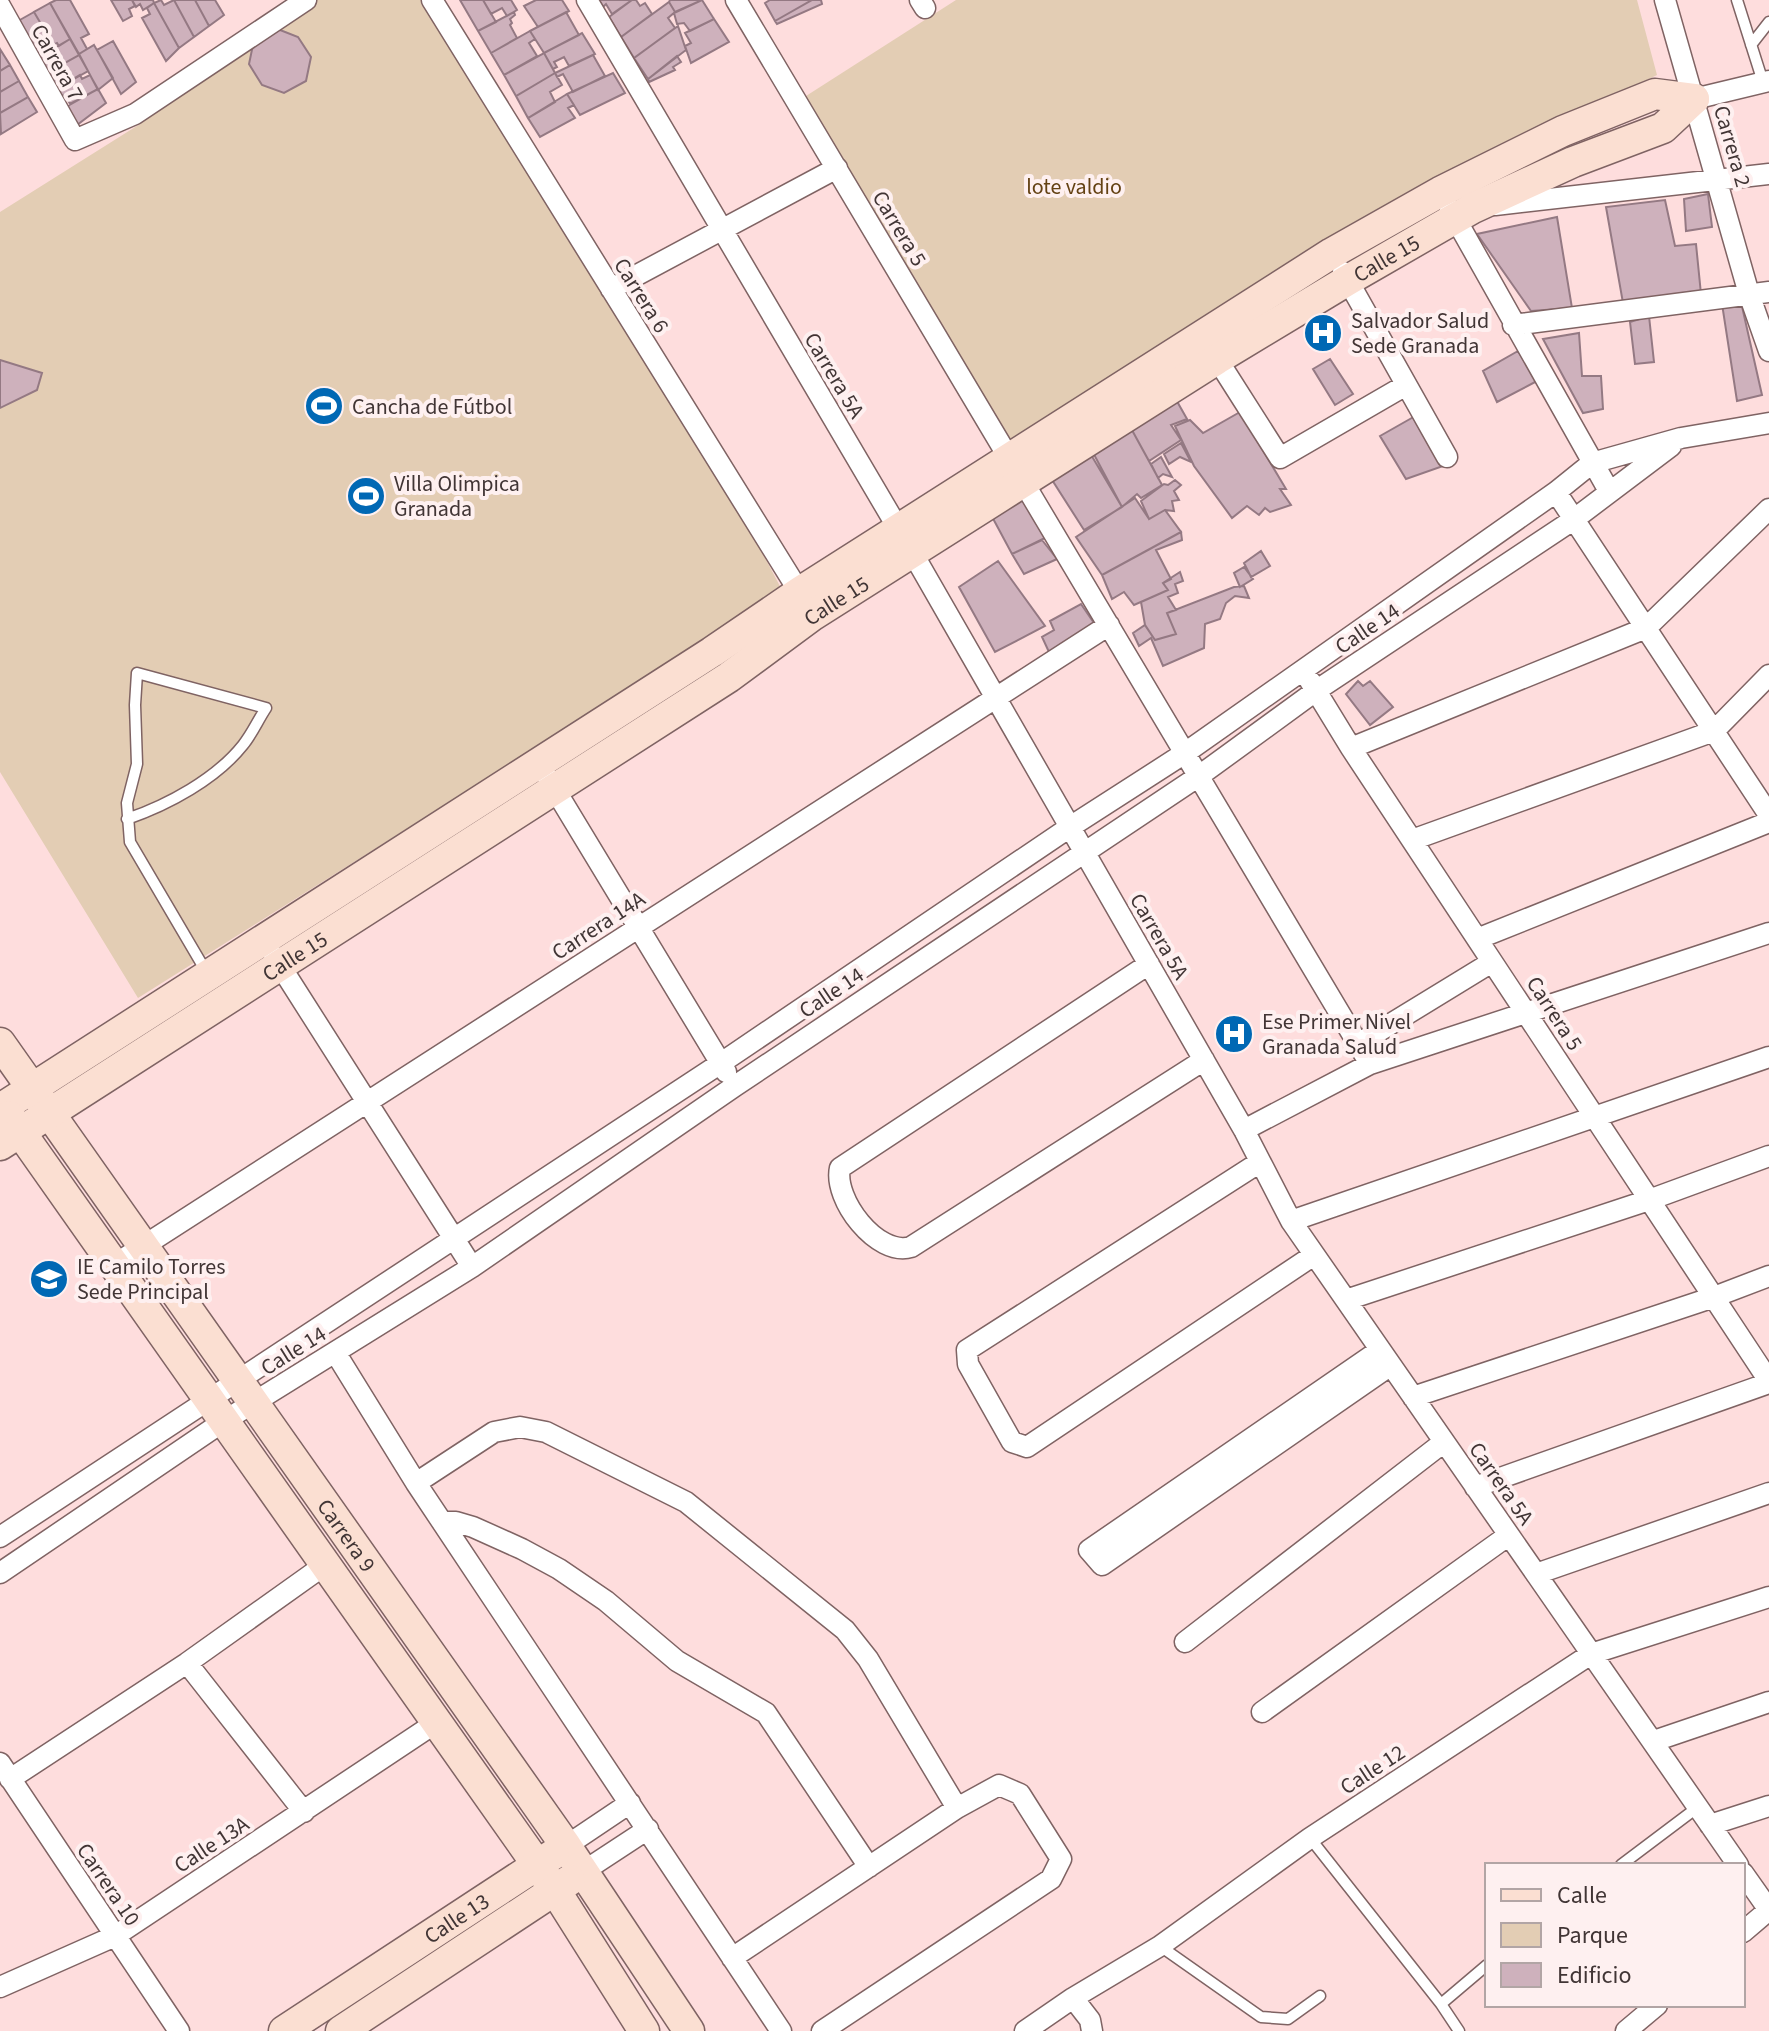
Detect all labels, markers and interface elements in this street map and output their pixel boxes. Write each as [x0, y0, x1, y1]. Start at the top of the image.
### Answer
street label: Carrera 7 [23, 18, 91, 107]
street label: Carrera 2 [1705, 102, 1759, 191]
park label: lote valdio [1026, 171, 1122, 203]
street label: Carrera 5 [864, 185, 934, 272]
street label: Calle 15 [1347, 227, 1426, 291]
street label: Carrera 6 [606, 252, 677, 339]
place label: Salvador Salud Sede Granada [1351, 305, 1489, 362]
hospital icon: Salvador Salud Sede Granada [1302, 312, 1344, 354]
street label: Carrera 5A [796, 327, 872, 425]
sports icon: Cancha de Fútbol [303, 385, 345, 427]
place label: Cancha de Fútbol [352, 391, 512, 423]
place label: Villa Olimpica Granada [394, 468, 520, 525]
sports icon: Villa Olimpica Granada [345, 475, 387, 517]
street label: Calle 15 [797, 568, 876, 634]
street label: Calle 14 [1329, 595, 1406, 662]
street label: Carrera 14A [545, 884, 652, 968]
street label: Carrera 5A [1122, 887, 1197, 986]
street label: Calle 15 [256, 924, 334, 990]
street label: Calle 14 [793, 959, 870, 1026]
street label: Carrera 5 [1518, 970, 1590, 1057]
place label: Ese Primer Nivel Granada Salud [1262, 1006, 1411, 1063]
hospital icon: Ese Primer Nivel Granada Salud [1213, 1013, 1255, 1055]
place label: IE Camilo Torres Sede Principal [77, 1251, 225, 1308]
school or university icon: IE Camilo Torres Sede Principal [28, 1258, 70, 1300]
street label: Calle 14 [254, 1318, 333, 1384]
street label: Carrera 5A [1461, 1435, 1542, 1532]
street label: Carrera 9 [309, 1492, 383, 1579]
street label: Calle 12 [1334, 1737, 1411, 1803]
street label: Calle 13A [168, 1809, 256, 1881]
street label: Carrera 10 [69, 1837, 148, 1933]
legend [1485, 1863, 1745, 2007]
text: Calle [1557, 1878, 1607, 1913]
street label: Calle 13 [418, 1886, 496, 1952]
text: Parque [1557, 1918, 1628, 1953]
text: Edificio [1557, 1958, 1631, 1993]

